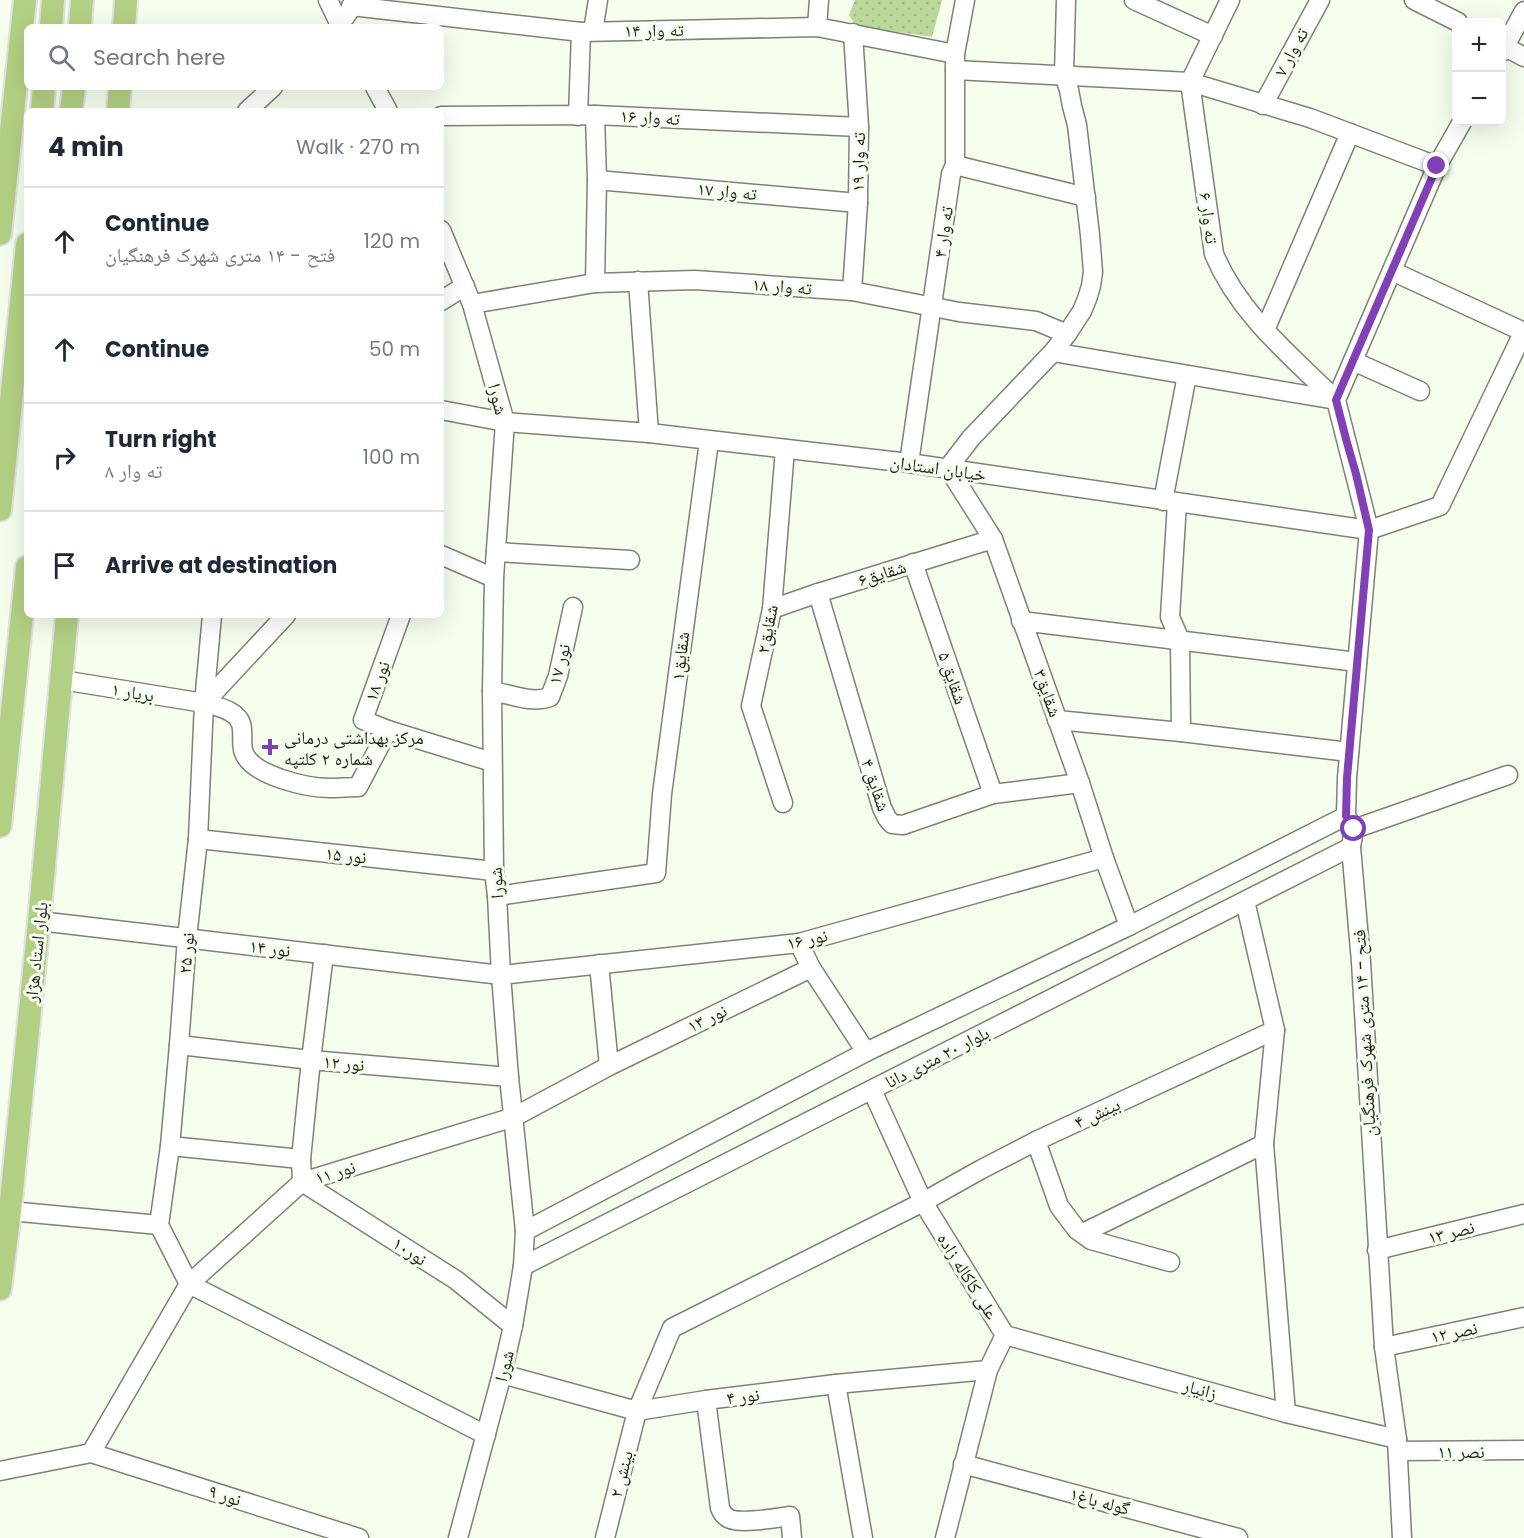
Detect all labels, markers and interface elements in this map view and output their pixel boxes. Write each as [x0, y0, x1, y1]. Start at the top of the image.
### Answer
street label: ته وار ۱۴ [624, 17, 684, 43]
map controls [1452, 18, 1506, 126]
button: + [1452, 18, 1506, 72]
street label: ته وار ۷ [1268, 23, 1314, 81]
search box [24, 24, 444, 90]
icon: search [45, 41, 78, 74]
text: Search here [93, 42, 226, 73]
button: − [1452, 72, 1506, 126]
street label: ته وار ۱۶ [620, 103, 680, 131]
text: 4 min [48, 129, 124, 165]
street label: ته وار ۱۹ [845, 132, 871, 192]
text: Walk · 270 m [296, 133, 420, 161]
route end [1423, 152, 1449, 178]
street label: ته وار ۱۷ [696, 176, 758, 206]
street label: ته وار ۶ [1193, 191, 1225, 245]
street label: ته وار ۴ [927, 205, 959, 259]
text: Continue [105, 208, 209, 239]
icon: ahead [48, 225, 81, 258]
text: 120 m [364, 227, 420, 255]
text: فتح - ۱۴ متری شهرک فرهنگیان [105, 241, 335, 269]
street label: ته وار ۱۸ [751, 271, 813, 301]
icon: ahead [48, 333, 81, 366]
text: Continue [105, 334, 209, 365]
text: 50 m [369, 335, 420, 363]
street label: شورا [482, 381, 514, 417]
text: Turn right [105, 424, 216, 455]
icon: right [48, 441, 81, 474]
text: 100 m [363, 443, 420, 471]
street label: خیابان استادان [888, 449, 988, 487]
text: ته وار ۸ [105, 457, 162, 485]
icon: arrive [48, 549, 81, 582]
text: Arrive at destination [105, 550, 337, 581]
street label: شقایق۶ [855, 554, 909, 592]
street label: شقایق۲ [750, 602, 784, 656]
street label: شقایق۱ [665, 630, 695, 682]
street label: نور ۱۷ [542, 641, 576, 687]
street label: شقایق ۵ [932, 648, 974, 708]
street label: نور ۱۸ [358, 657, 396, 705]
street label: شقایق۳ [1028, 666, 1068, 720]
street label: بریار ۱ [110, 676, 156, 708]
place label: مرکز بهداشتی درمانی شماره ۲ کلتپه [284, 725, 424, 771]
marker: مرکز بهداشتی درمانی شماره ۲ کلتپه [261, 738, 279, 756]
street label: شقایق ۴ [855, 755, 897, 815]
route start [1340, 815, 1366, 841]
street label: نور ۱۵ [324, 840, 368, 870]
street label: شورا [482, 866, 510, 900]
street label: بلوار استاد هژار [18, 900, 54, 1004]
street label: نور ۱۶ [784, 922, 830, 956]
street label: فتح - ۱۴ متری شهرک فرهنگیان [1346, 929, 1382, 1137]
street label: نور ۲۵ [172, 931, 200, 975]
street label: نور ۱۴ [248, 933, 292, 963]
street label: نور ۱۳ [683, 998, 731, 1038]
street label: بلوار ۲۰ متری دانا [881, 1020, 993, 1094]
street label: نور ۱۲ [322, 1049, 366, 1077]
street label: بینش ۴ [1070, 1092, 1124, 1134]
street label: نور ۱۱ [312, 1154, 358, 1190]
street label: نصر ۱۳ [1425, 1214, 1477, 1250]
street label: علی کاکاله زاده [932, 1228, 1004, 1324]
street label: نور۱۰ [388, 1231, 432, 1271]
street label: نصر ۱۲ [1428, 1315, 1480, 1349]
street label: شورا [488, 1348, 520, 1384]
street label: زانیار [1179, 1372, 1220, 1406]
street label: نور ۴ [725, 1382, 761, 1410]
street label: نصر ۱۱ [1437, 1439, 1485, 1464]
street label: بینش ۲ [603, 1448, 639, 1500]
street label: نور ۹ [205, 1478, 245, 1512]
street label: گوله باغ۱ [1067, 1481, 1133, 1521]

